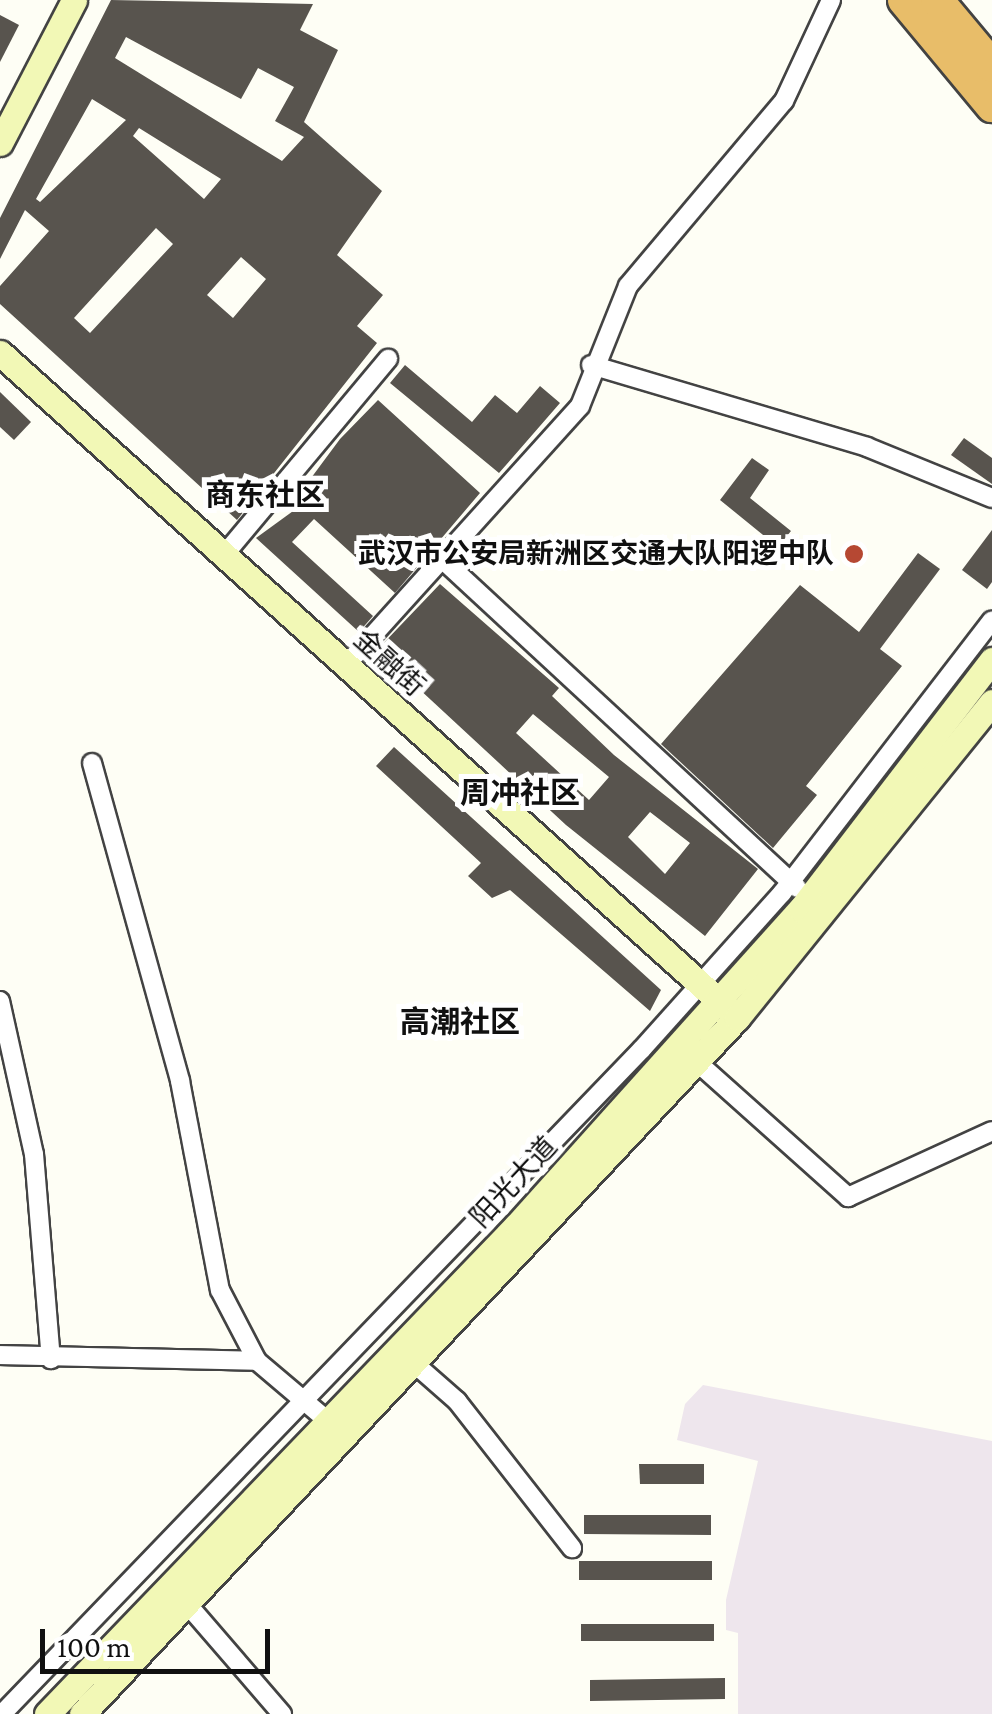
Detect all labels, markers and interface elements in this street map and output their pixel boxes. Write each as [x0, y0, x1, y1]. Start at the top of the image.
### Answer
district label: 商东社区 [205, 477, 325, 513]
place label: 武汉市公安局新洲区交通大队阳逻中队 [358, 537, 834, 571]
marker: 武汉市公安局新洲区交通大队阳逻中队 [843, 543, 865, 565]
street label: 金融街 [347, 622, 431, 704]
district label: 周冲社区 [460, 775, 580, 811]
district label: 高潮社区 [400, 1004, 520, 1040]
street label: 阳光大道 [464, 1130, 564, 1234]
scale bar [45, 1609, 275, 1671]
text: 100 m [57, 1630, 131, 1663]

